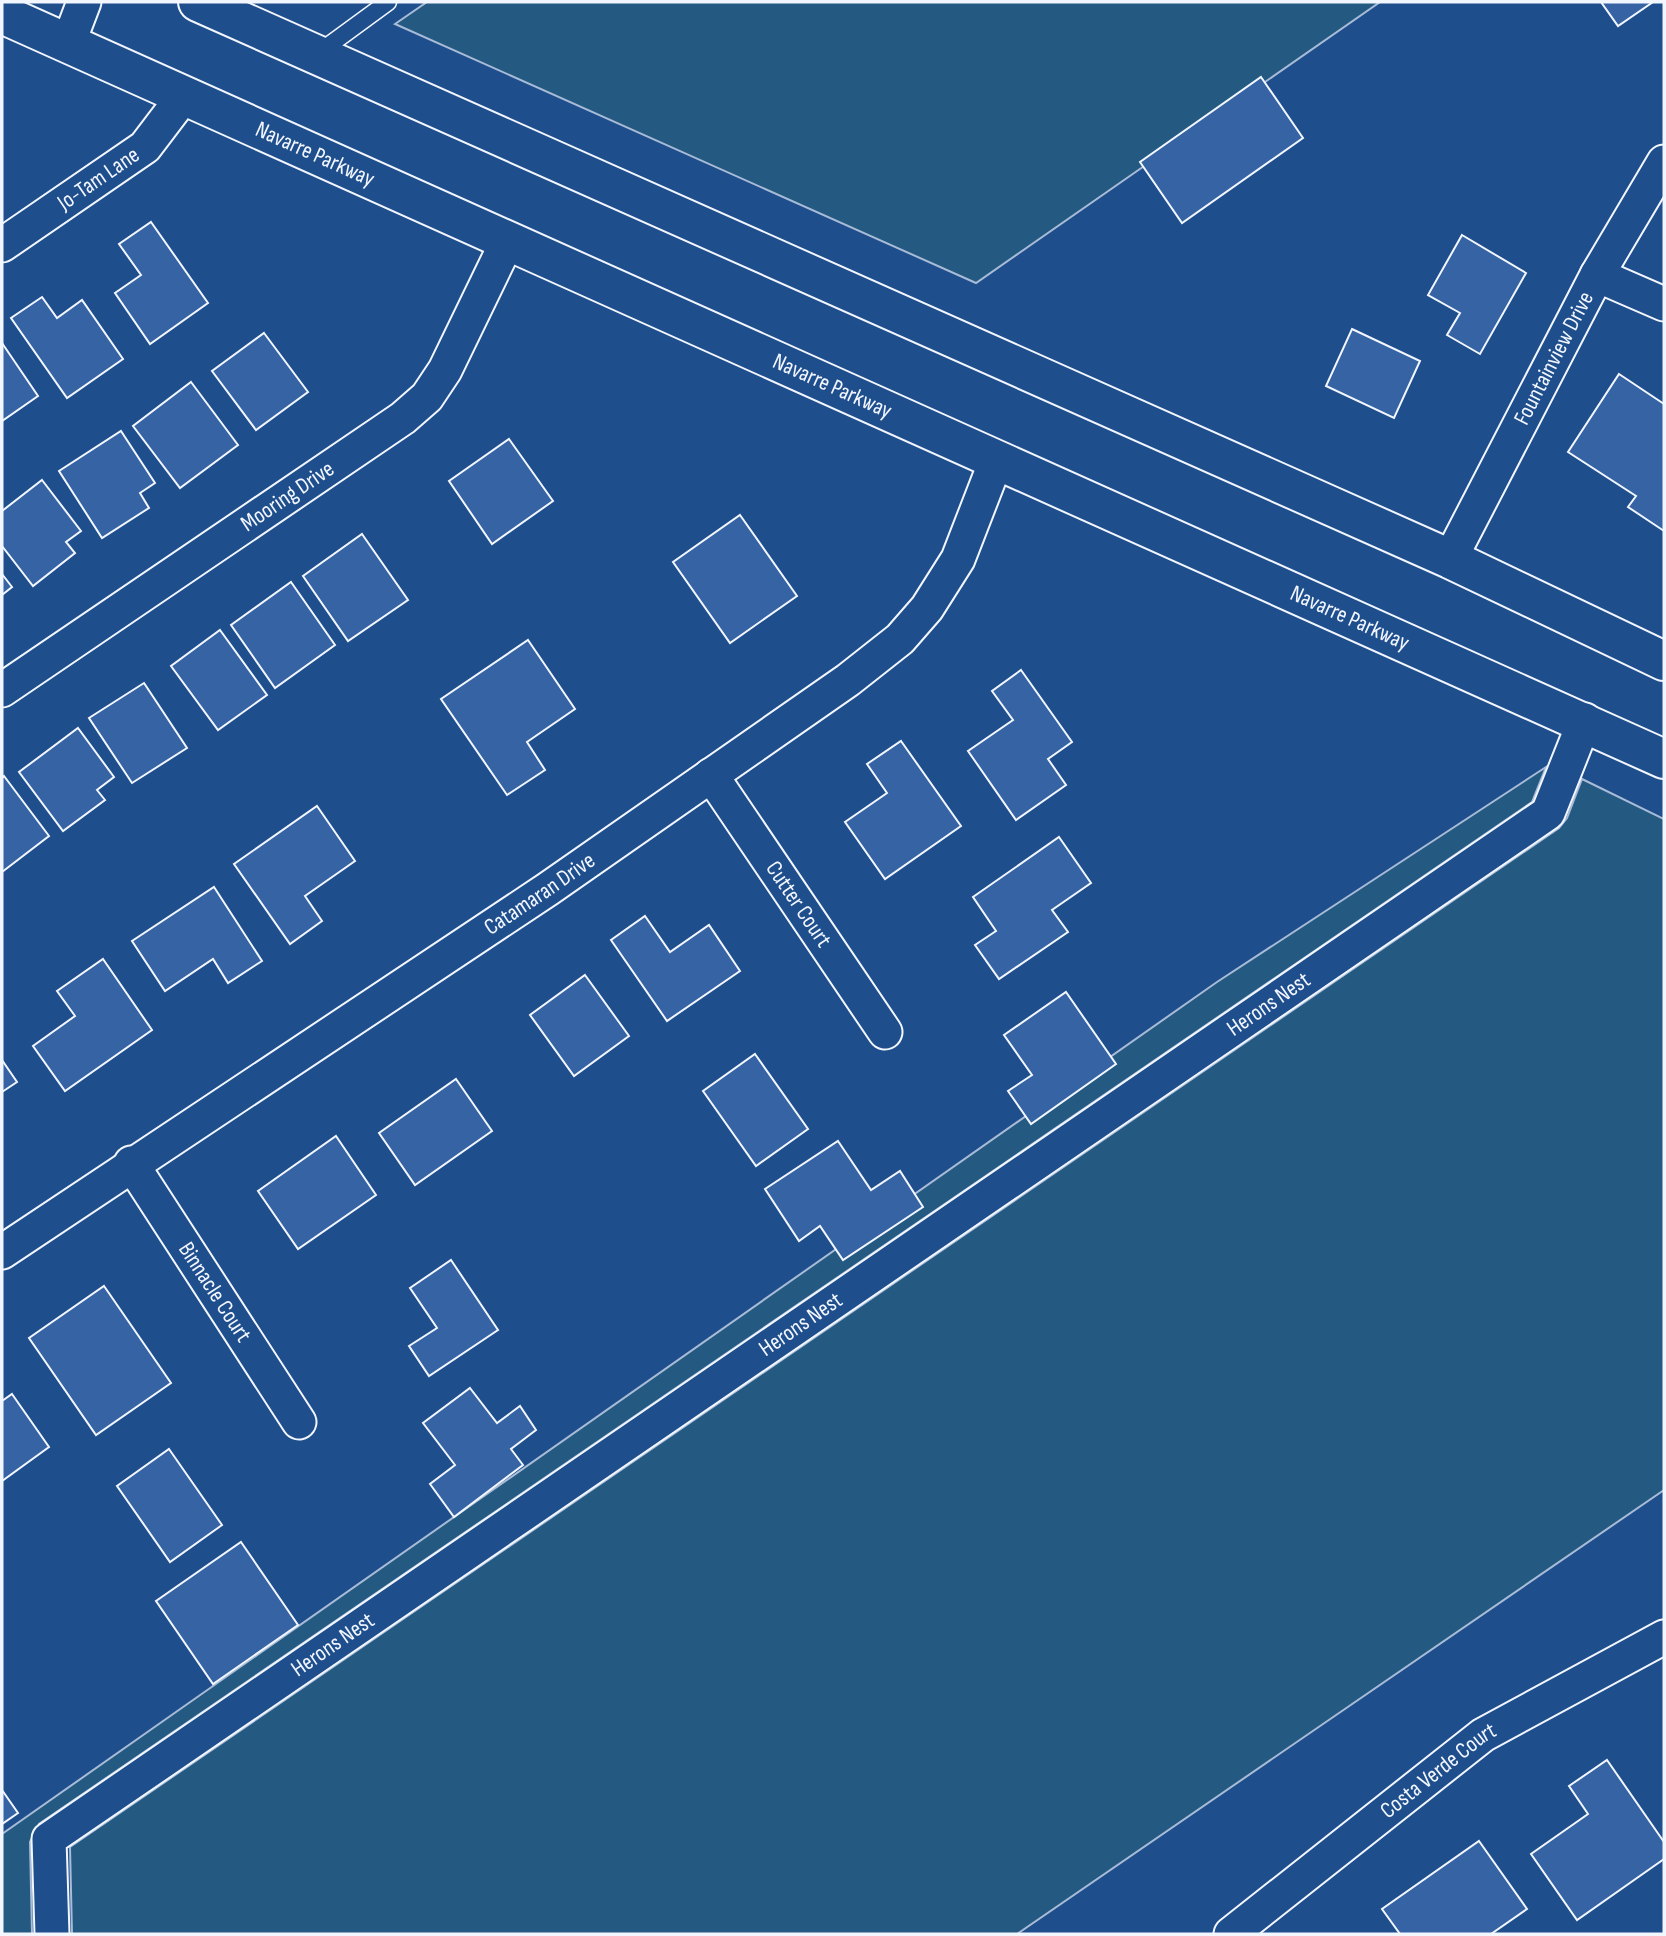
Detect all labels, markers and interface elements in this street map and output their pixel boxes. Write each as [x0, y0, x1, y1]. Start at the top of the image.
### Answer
street label: Navarre Parkway [251, 115, 379, 193]
street label: Jo-Tam Lane [51, 141, 145, 217]
street label: Fountainview Drive [1508, 287, 1600, 430]
street label: Navarre Parkway [768, 347, 896, 425]
street label: Mooring Drive [236, 455, 339, 538]
street label: Navarre Parkway [1286, 579, 1414, 657]
street label: Catamaran Drive [479, 846, 601, 941]
street label: Cutter Court [759, 856, 838, 953]
street label: Herons Nest [1222, 966, 1316, 1043]
street label: Binnacle Court [172, 1237, 257, 1347]
street label: Herons Nest [754, 1286, 848, 1363]
street label: Herons Nest [286, 1606, 380, 1683]
street label: Costa Verde Court [1375, 1717, 1501, 1825]

